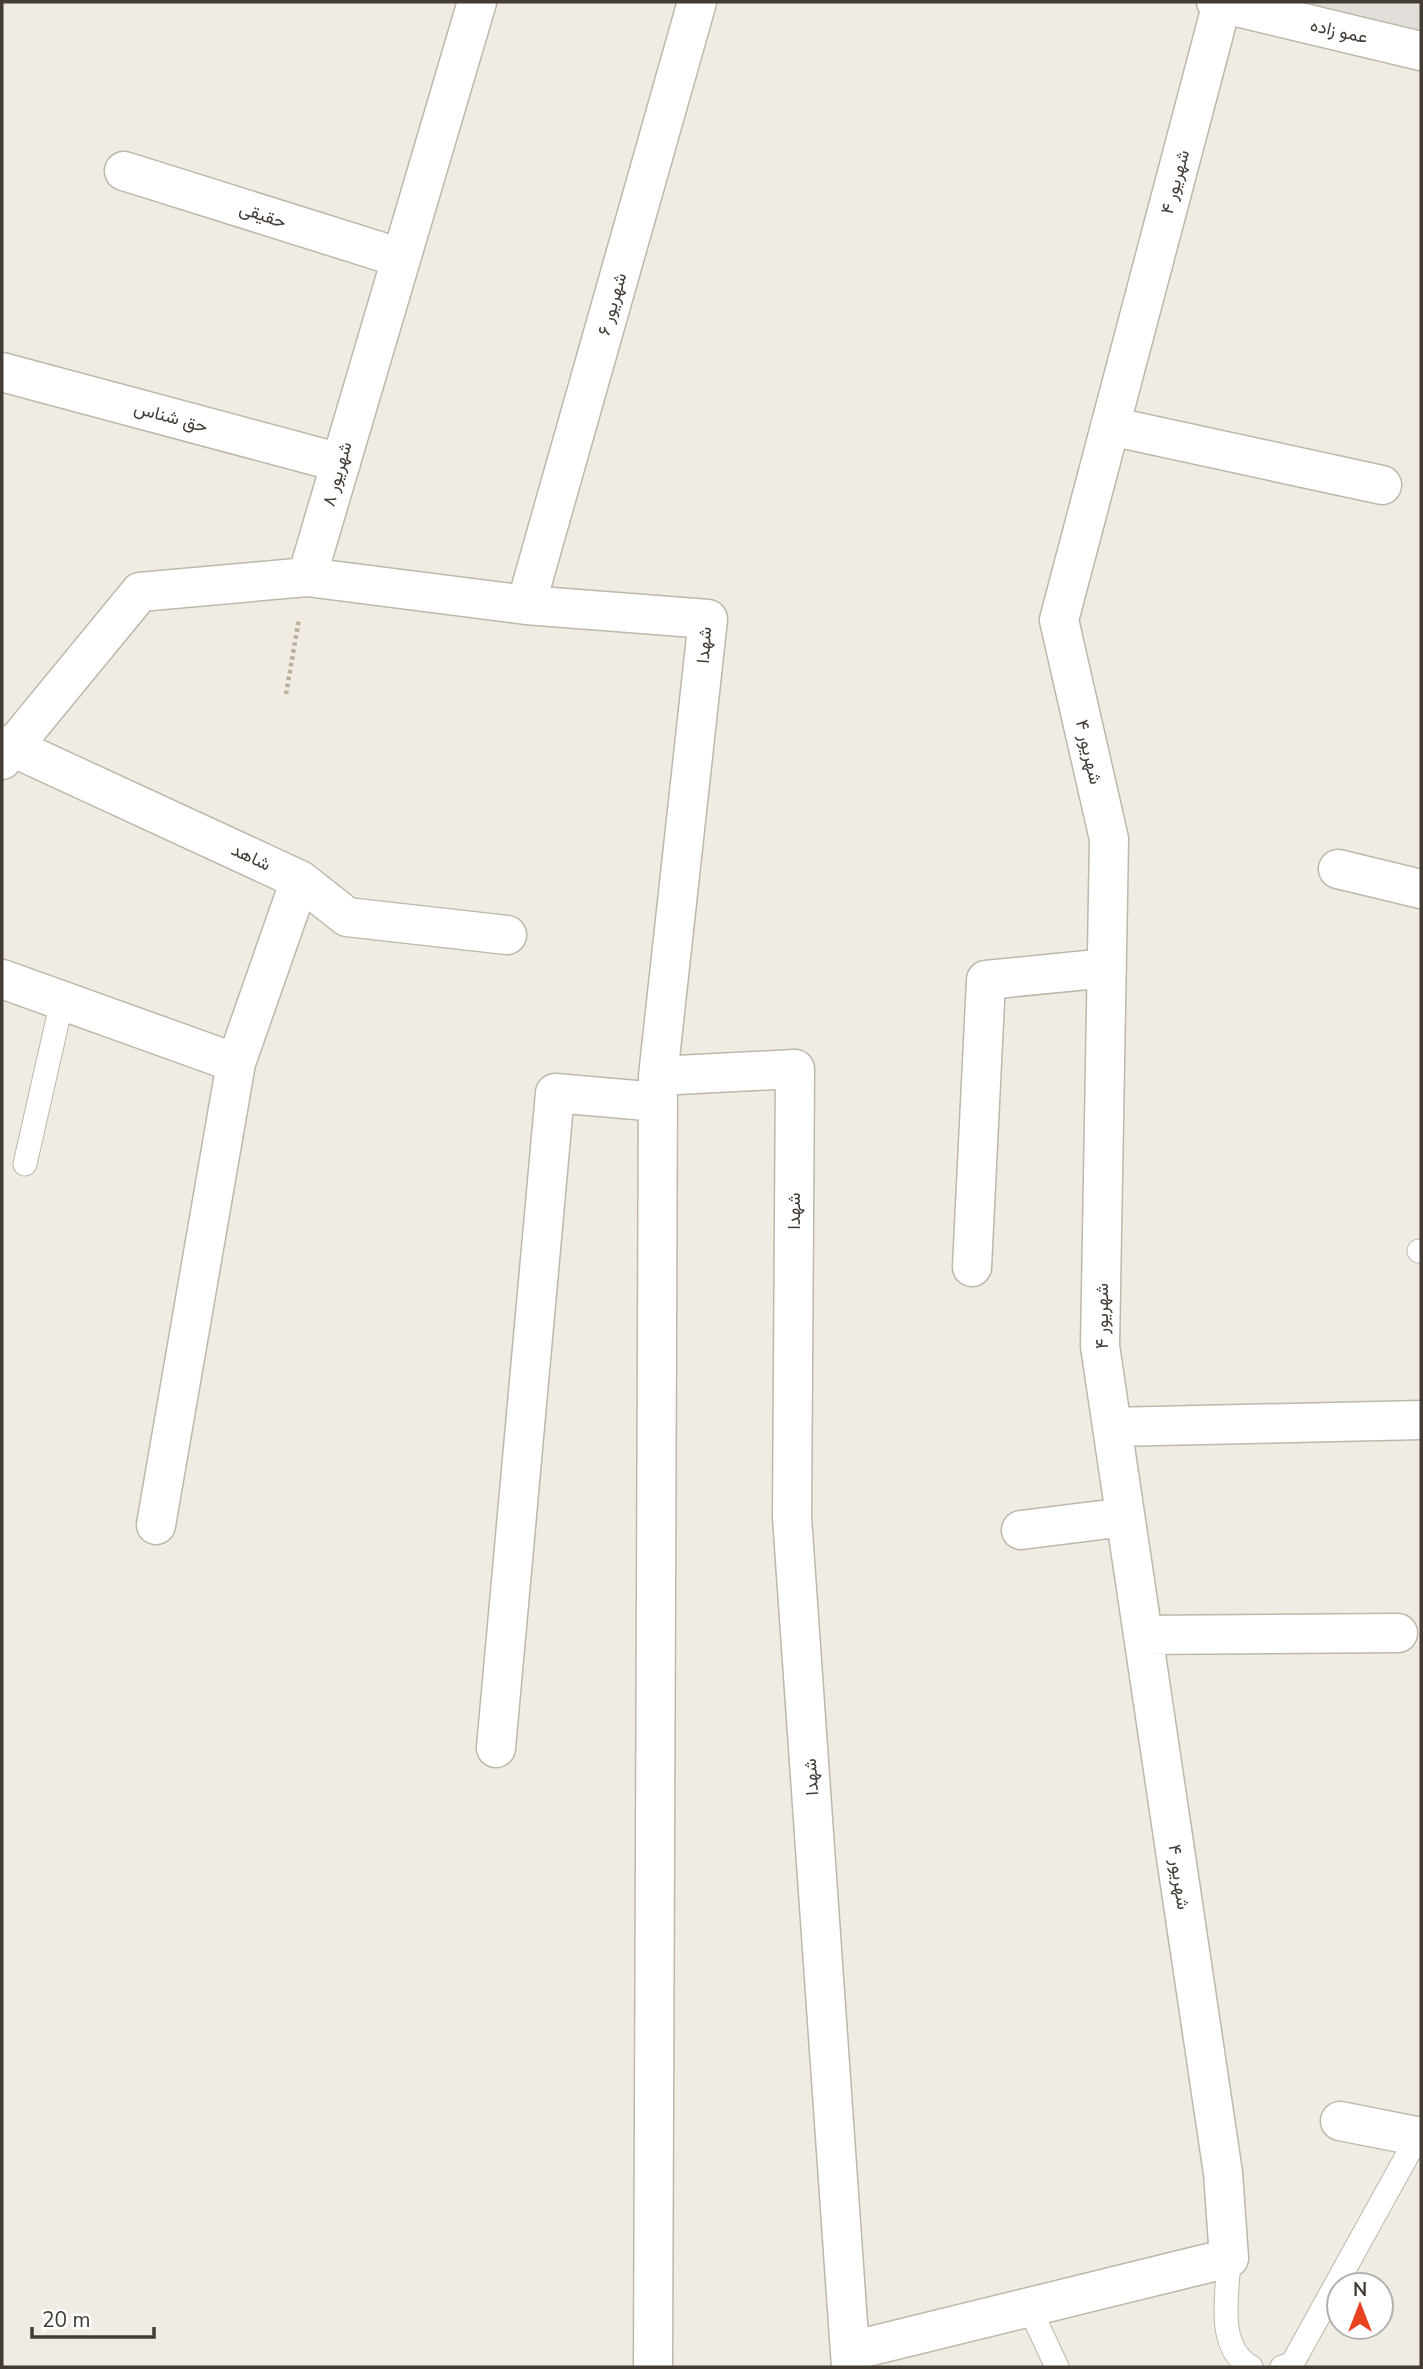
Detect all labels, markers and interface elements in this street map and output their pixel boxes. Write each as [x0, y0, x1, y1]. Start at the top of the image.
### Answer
street label: عمو زاده [1308, 13, 1370, 49]
street label: شهریور ۴ [1155, 147, 1195, 217]
street label: حقیقی [236, 196, 290, 234]
street label: شهریور ۶ [592, 270, 632, 338]
street label: حق شناس [132, 396, 210, 438]
street label: شهریور ۸ [316, 439, 358, 509]
street label: شهدا [691, 626, 717, 664]
street label: شهریور ۴ [1070, 717, 1108, 787]
street label: شاهد [227, 837, 275, 877]
street label: شهدا [782, 1193, 806, 1229]
street label: شهریور ۴ [1090, 1283, 1114, 1349]
street label: شهدا [798, 1758, 824, 1796]
street label: شهریور ۴ [1163, 1843, 1195, 1911]
north arrow [1325, 2271, 1395, 2341]
text: N [1353, 2277, 1367, 2303]
scale bar [32, 2296, 154, 2340]
text: 20 m [42, 2306, 91, 2334]

